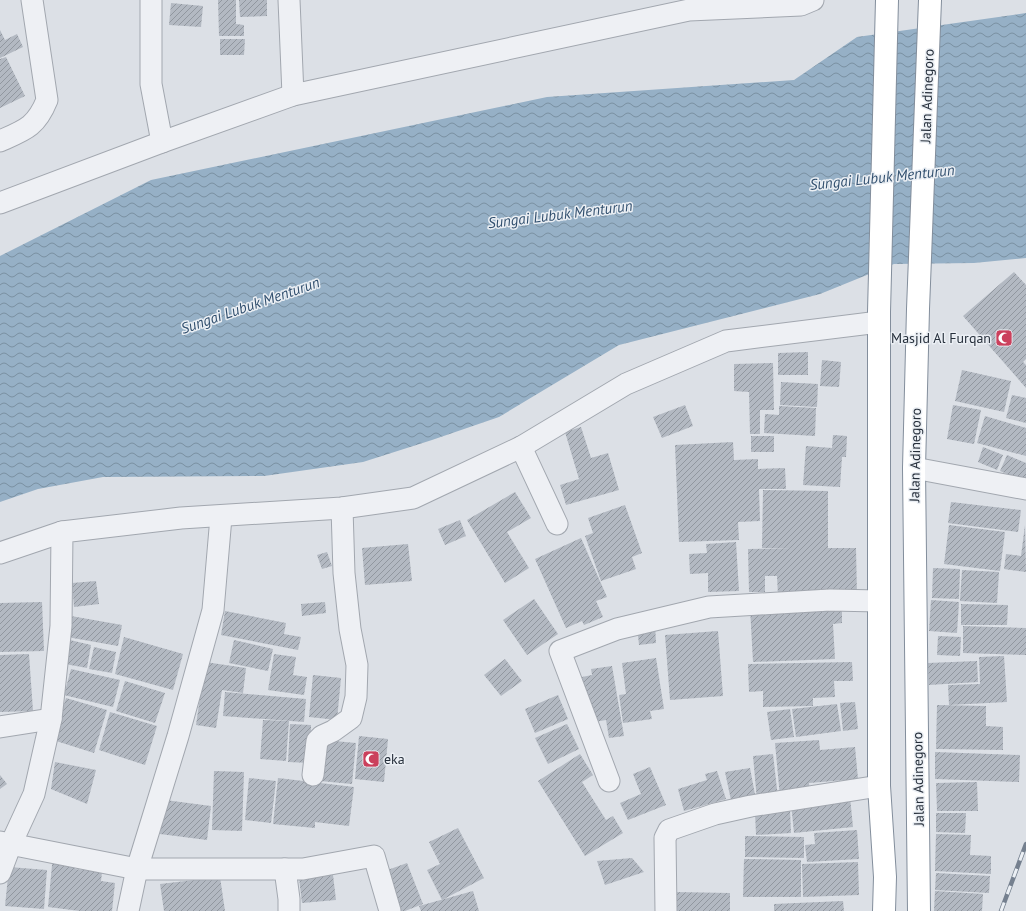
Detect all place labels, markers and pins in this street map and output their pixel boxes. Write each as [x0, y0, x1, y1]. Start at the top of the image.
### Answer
mosque icon: Masjid Al Furqan [994, 328, 1014, 348]
place label: Masjid Al Furqan [891, 329, 991, 347]
mosque icon: eka [361, 749, 381, 769]
place label: eka [384, 750, 405, 768]

